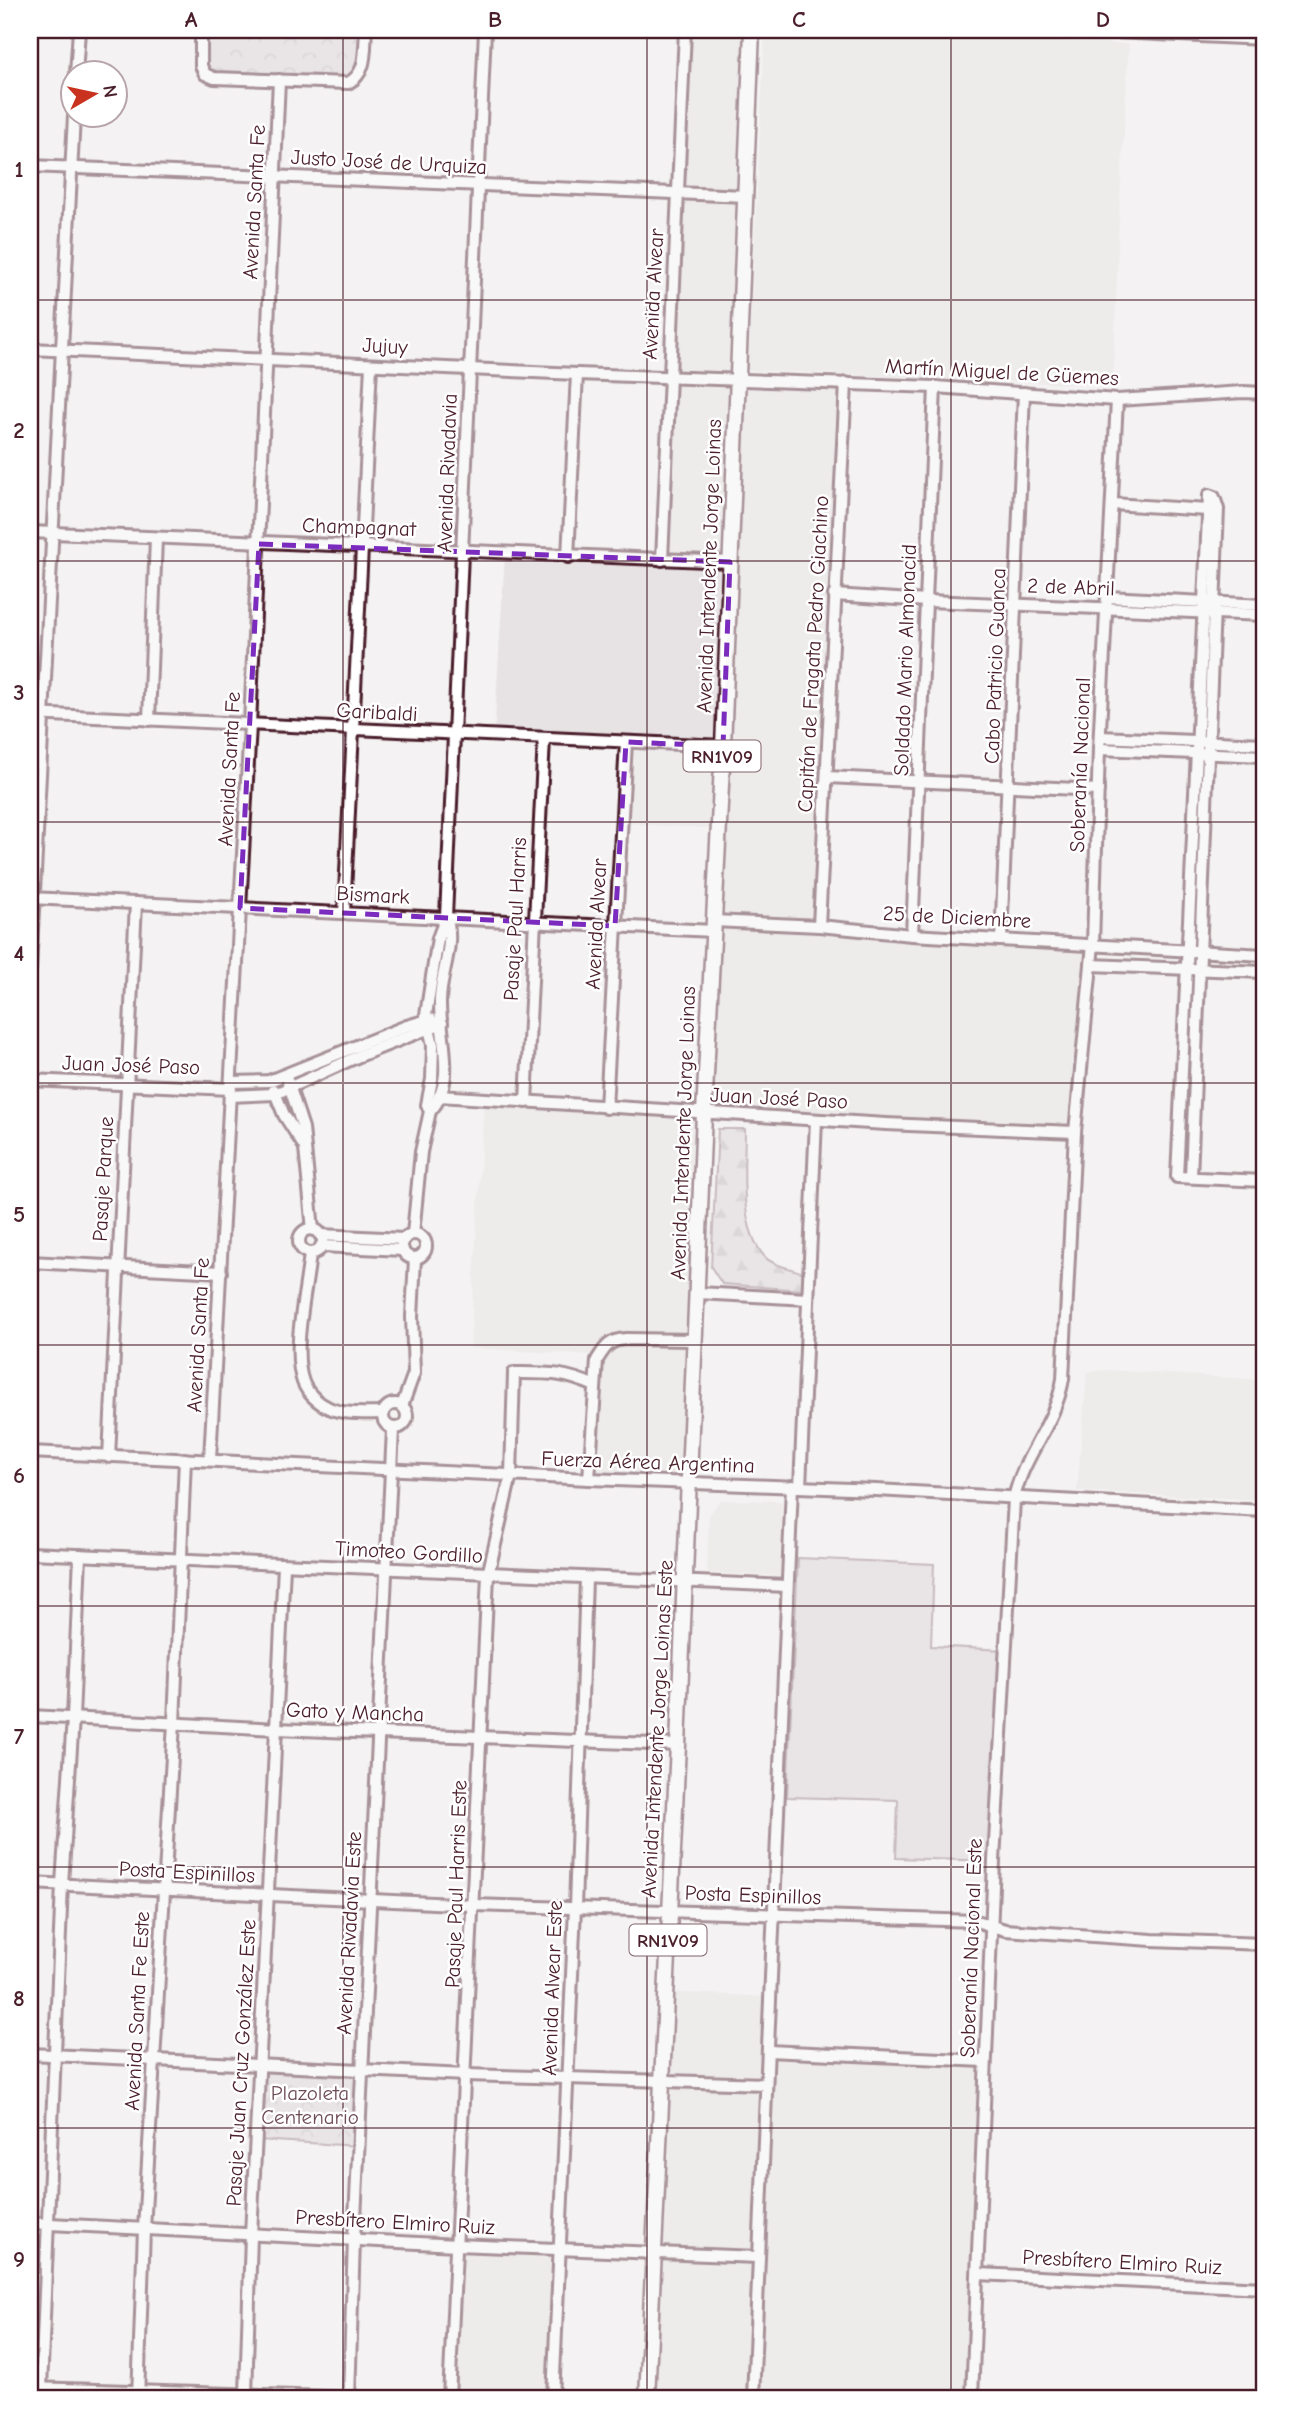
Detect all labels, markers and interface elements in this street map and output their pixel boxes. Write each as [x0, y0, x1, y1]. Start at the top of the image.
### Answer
text: A [185, 6, 198, 33]
text: B [488, 6, 502, 33]
text: C [792, 6, 806, 33]
text: D [1096, 6, 1110, 33]
north arrow [60, 60, 130, 130]
text: N [98, 84, 122, 99]
street label: Avenida Santa Fe [238, 124, 270, 280]
street label: Justo José de Urquiza [290, 145, 488, 179]
text: 1 [14, 156, 24, 183]
street label: Avenida Alvear [638, 227, 668, 360]
street label: Jujuy [362, 333, 409, 359]
street label: Martín Miguel de Güemes [884, 354, 1120, 390]
street label: Avenida Rivadavia [432, 393, 462, 553]
text: 2 [13, 417, 25, 444]
street label: Avenida Intendente Jorge Loinas [692, 419, 726, 713]
street label: Capitán de Fragata Pedro Giachino [793, 495, 833, 813]
street label: Champagnat [302, 513, 417, 541]
street label: Soldado Mario Almonacid [889, 544, 921, 776]
street label: Cabo Patricio Guanca [980, 568, 1010, 764]
street label: 2 de Abril [1027, 573, 1115, 601]
street label: Soberanía Nacional [1065, 677, 1095, 853]
text: 3 [13, 679, 25, 706]
street label: Avenida Santa Fe [213, 691, 245, 847]
street label: Garibaldi [336, 698, 418, 726]
road number: RN1V09 [684, 740, 760, 772]
street label: Pasaje Paul Harris [499, 836, 531, 1002]
street label: Avenida Alvear [581, 857, 611, 990]
street label: Bismark [336, 881, 410, 909]
street label: 25 de Diciembre [882, 901, 1032, 933]
text: 4 [14, 940, 25, 967]
street label: Avenida Intendente Jorge Loinas [666, 986, 700, 1280]
street label: Juan José Paso [62, 1051, 200, 1079]
street label: Juan José Paso [709, 1082, 849, 1114]
street label: Pasaje Parque [88, 1116, 118, 1242]
text: 5 [13, 1201, 25, 1228]
street label: Avenida Santa Fe [182, 1257, 214, 1413]
street label: Fuerza Aérea Argentina [541, 1446, 755, 1478]
text: 6 [13, 1462, 25, 1489]
street label: Timoteo Gordillo [334, 1536, 484, 1568]
street label: Avenida Intendente Jorge Loinas Este [636, 1559, 678, 1899]
street label: Gato y Mancha [286, 1698, 424, 1726]
text: 7 [14, 1723, 25, 1750]
street label: Pasaje Paul Harris Este [440, 1779, 472, 1989]
street label: Avenida Rivadavia Este [332, 1831, 366, 2035]
street label: Soberanía Nacional Este [955, 1838, 987, 2058]
street label: Posta Espinillos [118, 1856, 256, 1888]
street label: Posta Espinillos [684, 1881, 822, 1909]
street label: Avenida Alvear Este [537, 1900, 567, 2076]
street label: Avenida Santa Fe Este [120, 1911, 154, 2111]
street label: Pasaje Juan Cruz González Este [221, 1919, 261, 2207]
road number: RN1V09 [630, 1924, 706, 1956]
text: 8 [13, 1985, 25, 2012]
park label: Plazoleta Centenario [261, 2081, 359, 2129]
street label: Presbítero Elmiro Ruiz [295, 2205, 495, 2239]
street label: Presbítero Elmiro Ruiz [1022, 2245, 1222, 2279]
text: 9 [13, 2246, 25, 2273]

